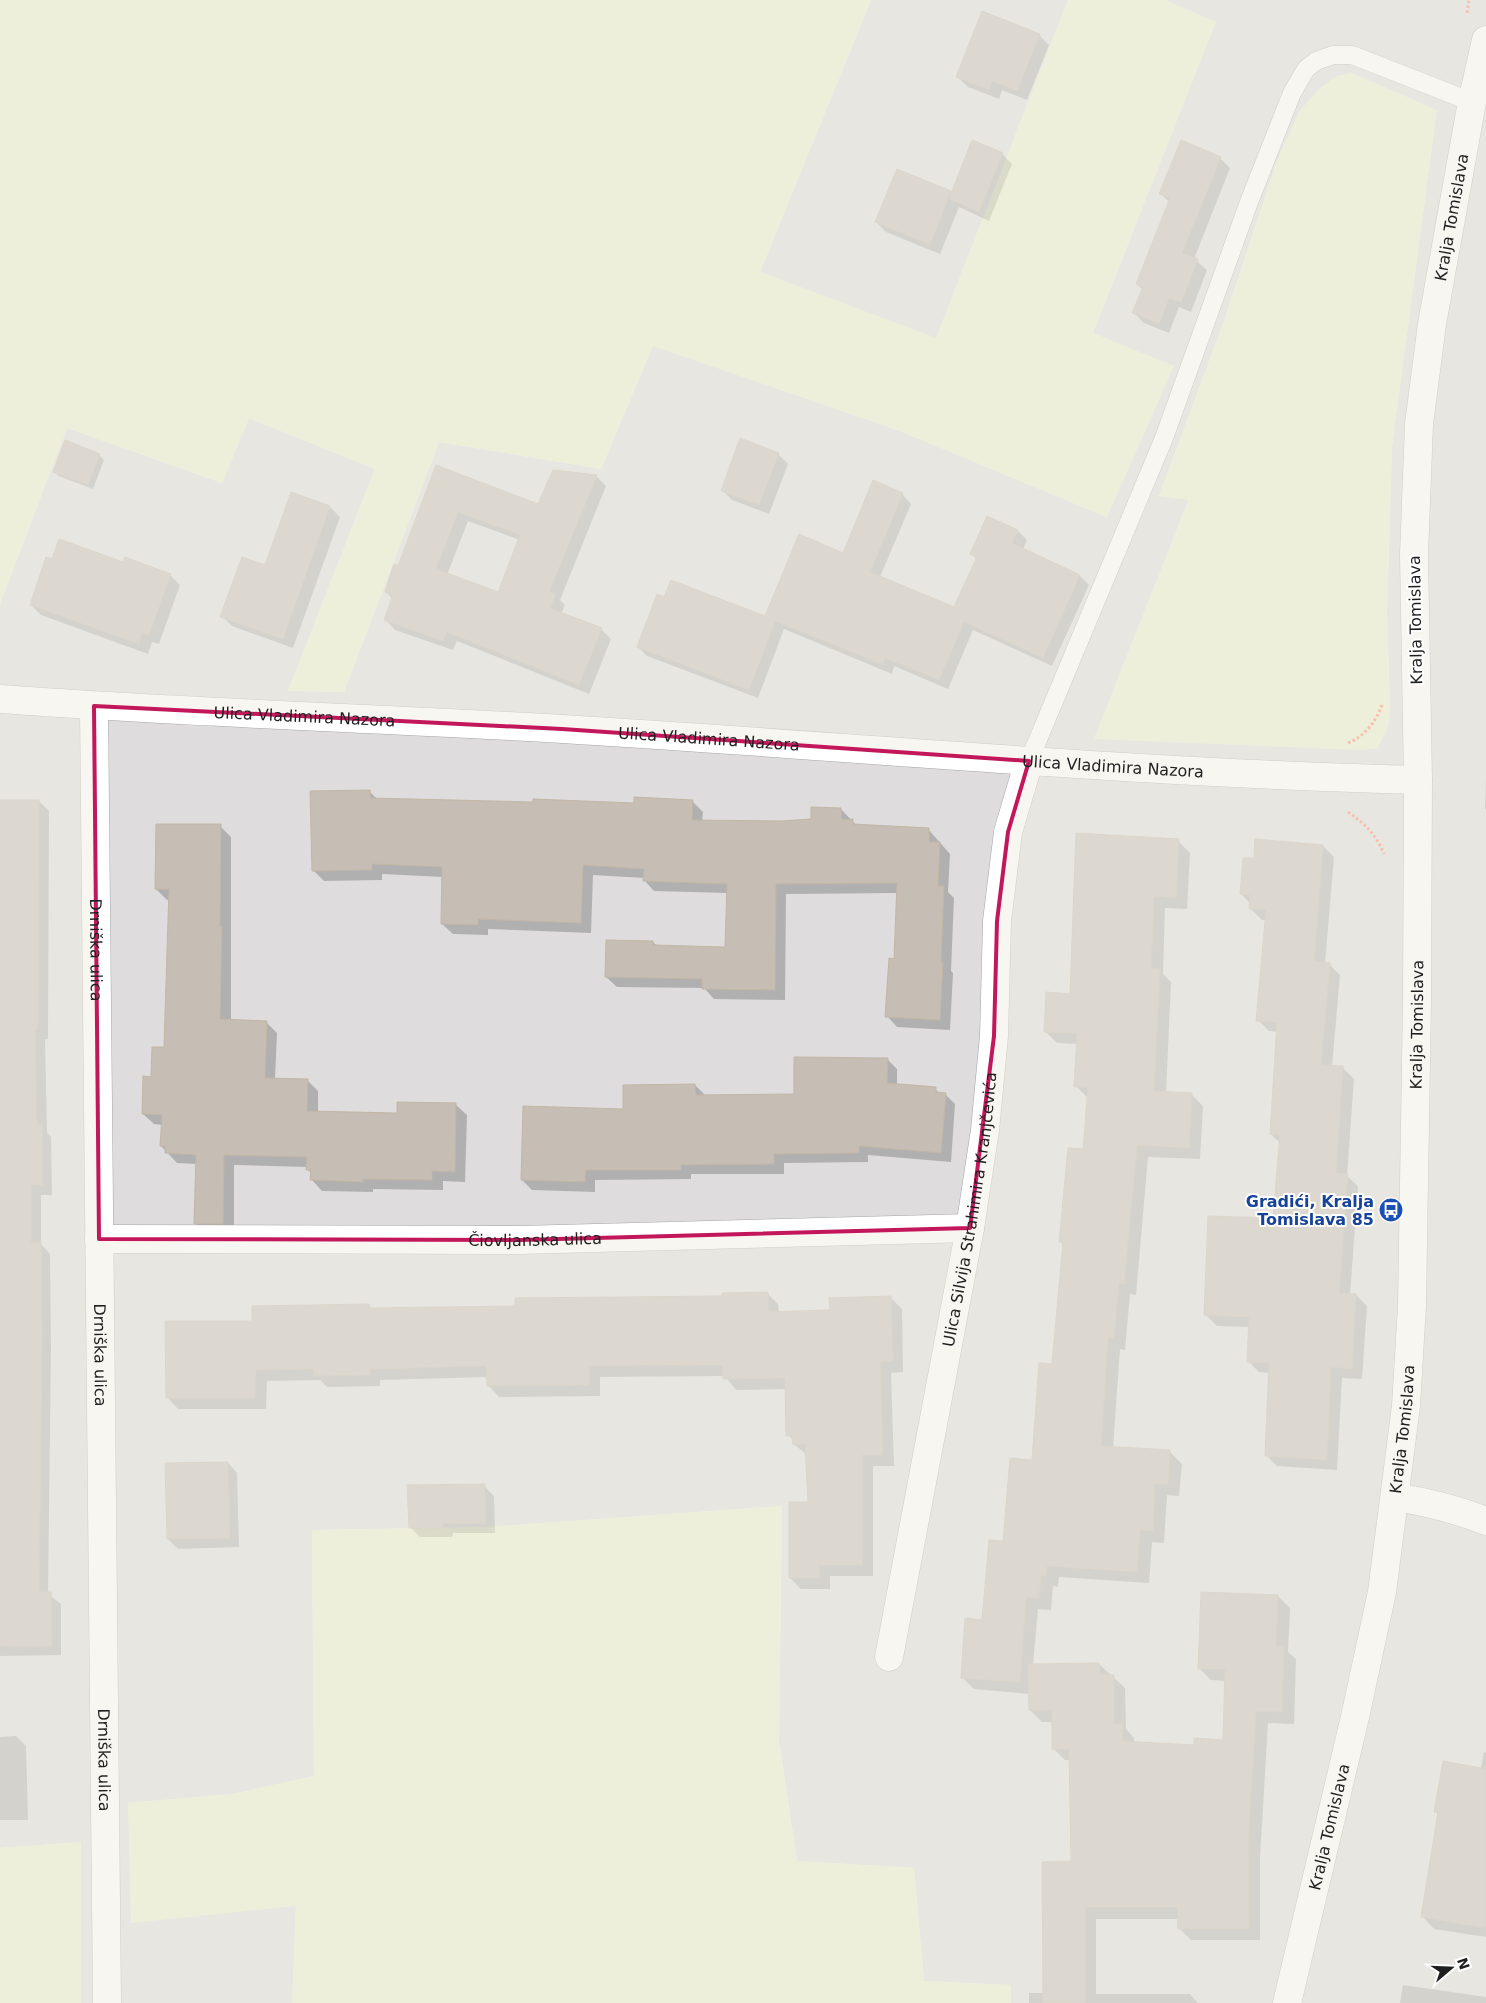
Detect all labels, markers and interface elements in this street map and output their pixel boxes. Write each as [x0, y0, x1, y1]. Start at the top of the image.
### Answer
street label: Kralja Tomislava [1431, 152, 1473, 283]
street label: Kralja Tomislava [1405, 555, 1426, 685]
street label: Ulica Vladimira Nazora [213, 703, 396, 730]
street label: Ulica Vladimira Nazora [617, 723, 800, 755]
street label: Ulica Vladimira Nazora [1021, 751, 1204, 781]
street label: Drniška ulica [86, 898, 106, 1002]
street label: Kralja Tomislava [1407, 960, 1427, 1090]
street label: Ulica Silvija Strahimira Kranjčevića [939, 1071, 1001, 1348]
place label: Gradići, Kralja Tomislava 85 [1246, 1192, 1374, 1229]
bus stop icon: Gradići, Kralja Tomislava 85 [1378, 1197, 1404, 1223]
street label: Čiovljanska ulica [468, 1229, 602, 1250]
street label: Drniška ulica [90, 1303, 110, 1407]
street label: Kralja Tomislava [1386, 1364, 1418, 1495]
street label: Drniška ulica [94, 1708, 114, 1812]
street label: Kralja Tomislava [1305, 1762, 1354, 1892]
north arrow [1426, 1943, 1476, 1993]
text: N [1454, 1956, 1473, 1972]

